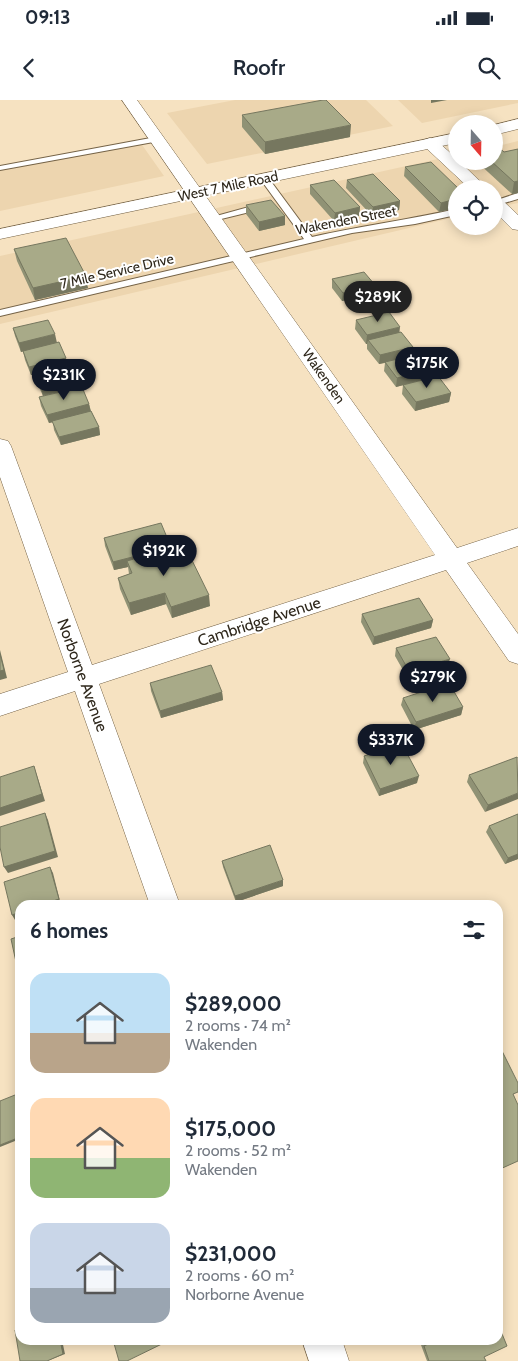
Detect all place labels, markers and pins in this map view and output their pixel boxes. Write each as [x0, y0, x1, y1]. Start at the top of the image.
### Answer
pin: $289K [343, 280, 413, 323]
pin: $175K [392, 346, 462, 389]
pin: $231K [29, 358, 99, 401]
pin: $192K [129, 534, 199, 577]
pin: $279K [398, 660, 468, 703]
pin: $337K [356, 724, 426, 766]

